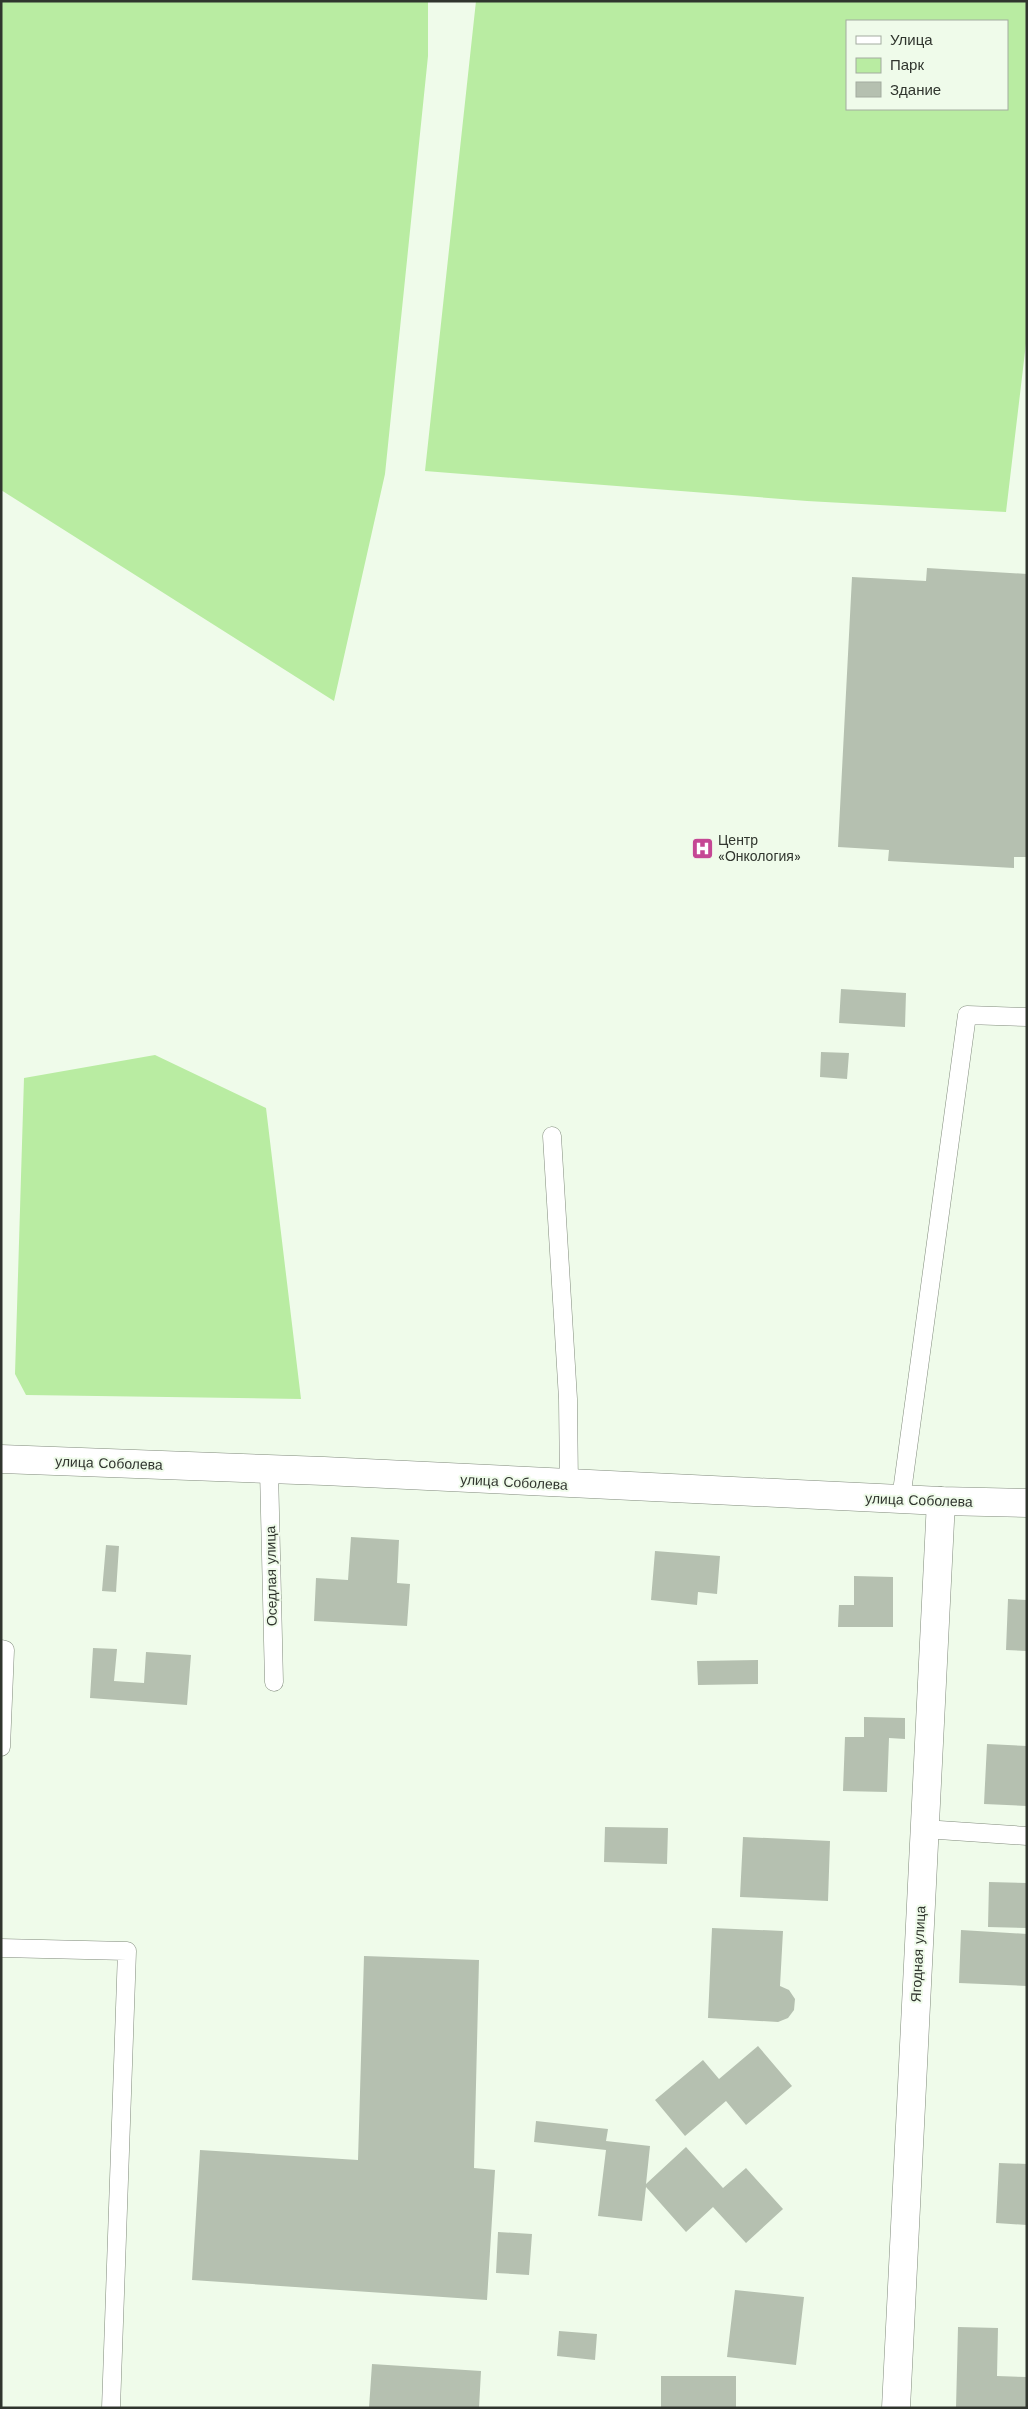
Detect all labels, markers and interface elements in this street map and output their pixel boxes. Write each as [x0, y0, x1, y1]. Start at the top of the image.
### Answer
legend [846, 20, 1008, 110]
text: Улица [890, 31, 933, 49]
text: Парк [890, 56, 924, 74]
text: Здание [890, 81, 941, 99]
place label: Центр «Онкология» [718, 832, 801, 864]
hospital icon: Центр «Онкология» [690, 836, 714, 860]
street label: улица Соболева [55, 1453, 163, 1473]
street label: улица Соболева [460, 1471, 568, 1493]
street label: улица Соболева [865, 1490, 973, 1510]
street label: Оседлая улица [262, 1525, 280, 1626]
street label: Ягодная улица [907, 1905, 929, 2003]

